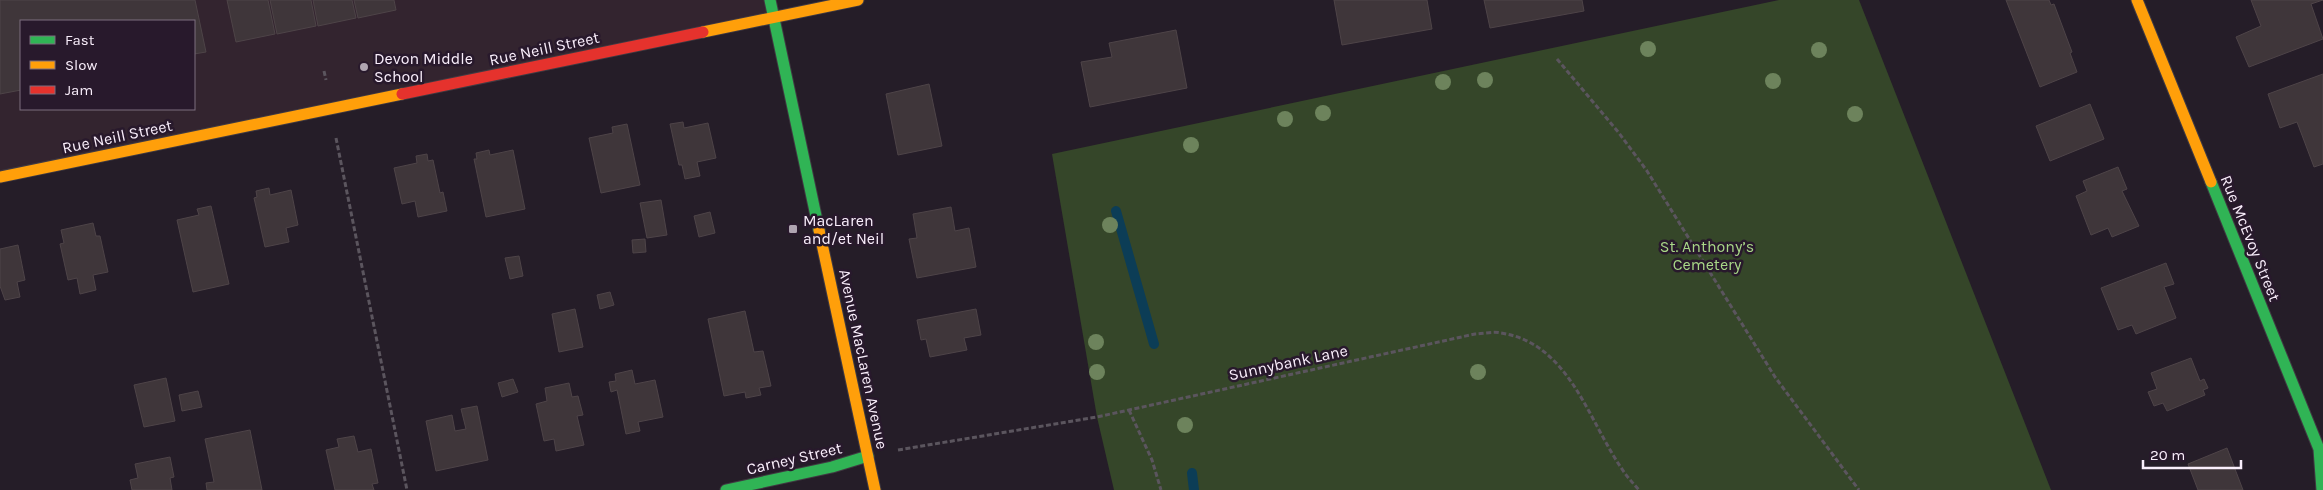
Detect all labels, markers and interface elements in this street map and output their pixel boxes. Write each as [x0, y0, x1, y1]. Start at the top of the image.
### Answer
legend [20, 20, 195, 110]
street label: Rue Neill Street [487, 28, 601, 69]
text: Fast [65, 31, 95, 49]
place label: Devon Middle School [374, 49, 473, 86]
text: Slow [65, 56, 97, 74]
marker: Devon Middle School [358, 61, 370, 73]
text: Jam [65, 81, 93, 99]
street label: Rue Neill Street [60, 116, 174, 157]
street label: Rue McEvoy Street [2217, 172, 2284, 304]
place label: MacLaren and/et Neil [803, 211, 884, 248]
marker: MacLaren and/et Neil [787, 223, 799, 235]
park label: St. Anthony’s Cemetery [1660, 237, 1754, 274]
street label: Avenue MacLaren Avenue [835, 267, 892, 451]
street label: Sunnybank Lane [1227, 341, 1349, 384]
street label: Carney Street [744, 438, 844, 479]
scale bar [2143, 438, 2240, 470]
text: 20 m [2150, 446, 2185, 464]

